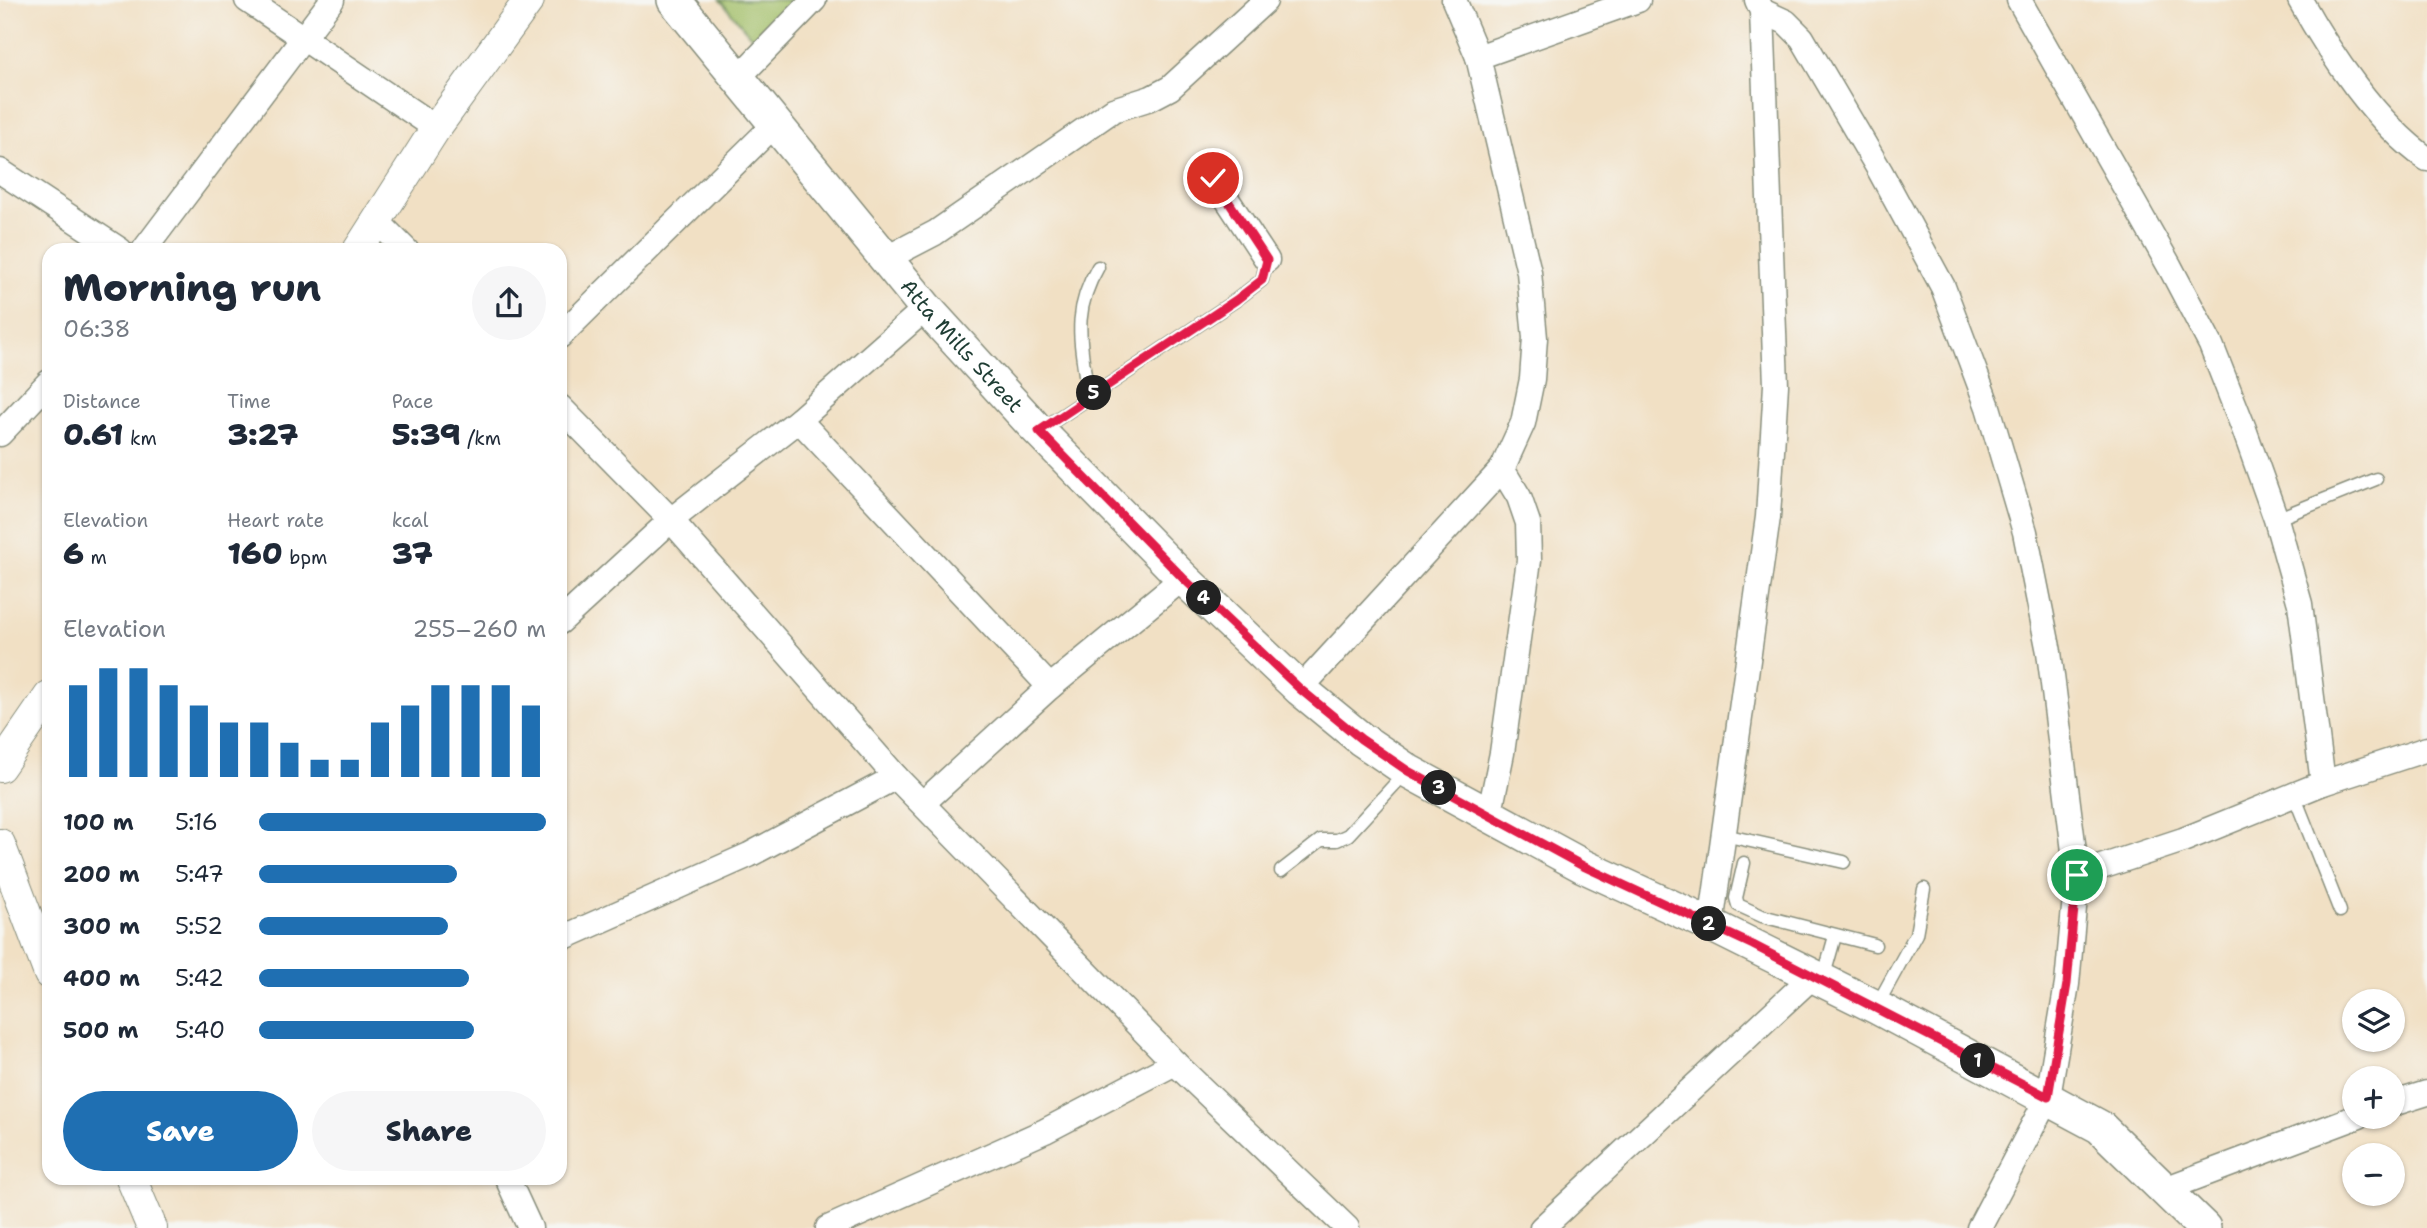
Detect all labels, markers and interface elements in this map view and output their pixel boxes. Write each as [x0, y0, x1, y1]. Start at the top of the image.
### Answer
pin [1183, 148, 1243, 208]
icon: check [1194, 159, 1232, 197]
text: Morning run [63, 262, 321, 313]
button: share [472, 266, 546, 340]
street label: Atta Mills Street [894, 273, 1029, 419]
text: 06:38 [63, 314, 131, 344]
pin: 5 [1076, 376, 1112, 410]
text: 5 [1088, 380, 1099, 405]
text: Distance [63, 389, 141, 414]
text: Time [227, 389, 271, 414]
text: Pace [392, 389, 433, 414]
text: 0.61 [63, 414, 123, 455]
text: 3:27 [227, 414, 298, 455]
text: 5:39 [392, 414, 461, 455]
text: km [123, 426, 157, 451]
text: /km [461, 426, 501, 451]
text: Elevation [63, 508, 148, 533]
text: Heart rate [227, 508, 324, 533]
text: kcal [392, 508, 429, 533]
text: 6 [63, 533, 84, 574]
text: 160 [227, 533, 283, 574]
text: 37 [392, 533, 433, 574]
text: m [84, 545, 107, 570]
text: bpm [283, 545, 327, 570]
pin: 4 [1186, 580, 1222, 616]
text: 4 [1197, 585, 1210, 610]
text: Elevation [63, 614, 166, 644]
text: 255–260 m [412, 614, 546, 644]
pin: 3 [1422, 770, 1456, 806]
text: 3 [1432, 775, 1445, 800]
text: 100 m [63, 807, 134, 837]
text: 5:16 [175, 807, 218, 837]
pin [2047, 845, 2107, 905]
icon: arrive [2058, 856, 2096, 894]
text: 200 m [63, 859, 140, 889]
text: 5:47 [175, 859, 224, 889]
pin: 2 [1692, 906, 1726, 942]
text: 300 m [63, 911, 140, 941]
text: 5:52 [175, 911, 223, 941]
text: 2 [1702, 911, 1715, 936]
text: 400 m [63, 963, 140, 993]
text: 5:42 [175, 963, 224, 993]
map controls [2342, 989, 2405, 1206]
button: layers [2342, 989, 2405, 1052]
text: 500 m [63, 1015, 138, 1045]
text: 5:40 [175, 1015, 225, 1045]
pin: 1 [1960, 1044, 1996, 1078]
text: 1 [1973, 1048, 1982, 1073]
button: + [2342, 1066, 2405, 1129]
button: Save [63, 1091, 298, 1171]
button: Share [312, 1091, 546, 1171]
button: − [2342, 1143, 2405, 1206]

